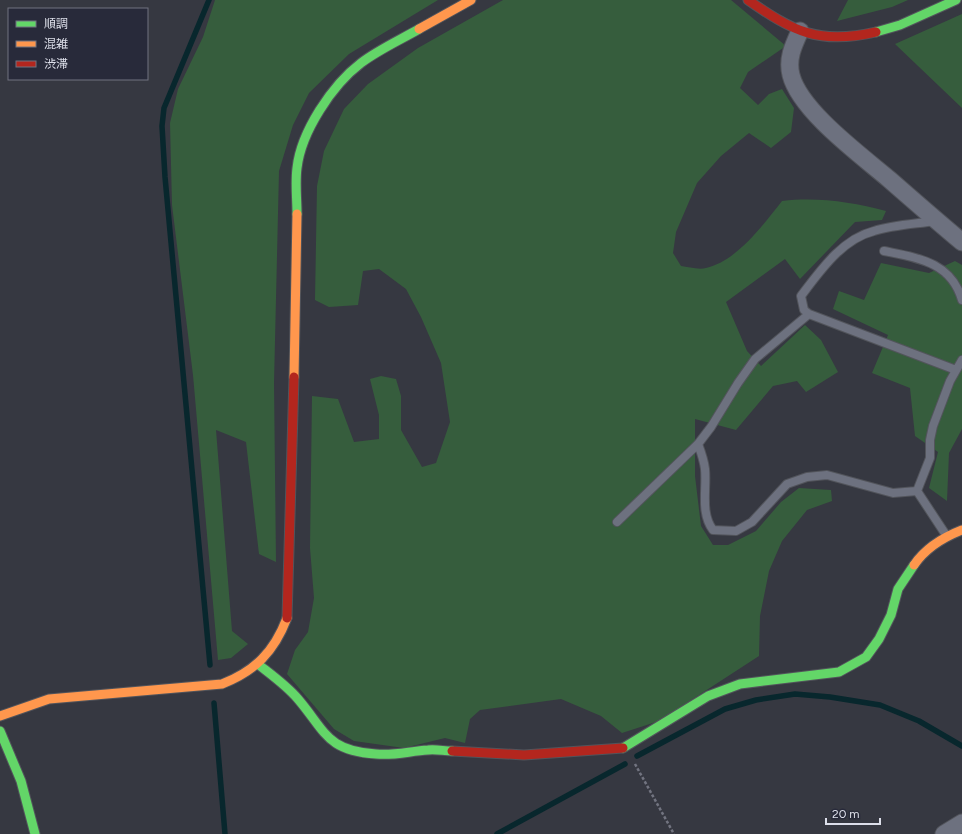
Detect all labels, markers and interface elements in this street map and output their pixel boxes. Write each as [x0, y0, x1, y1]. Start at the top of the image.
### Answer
legend [8, 8, 148, 80]
text: 順調 [44, 17, 68, 31]
text: 混雑 [44, 37, 68, 51]
text: 渋滞 [44, 57, 68, 71]
scale bar [826, 800, 880, 826]
text: 20 m [832, 807, 860, 821]

